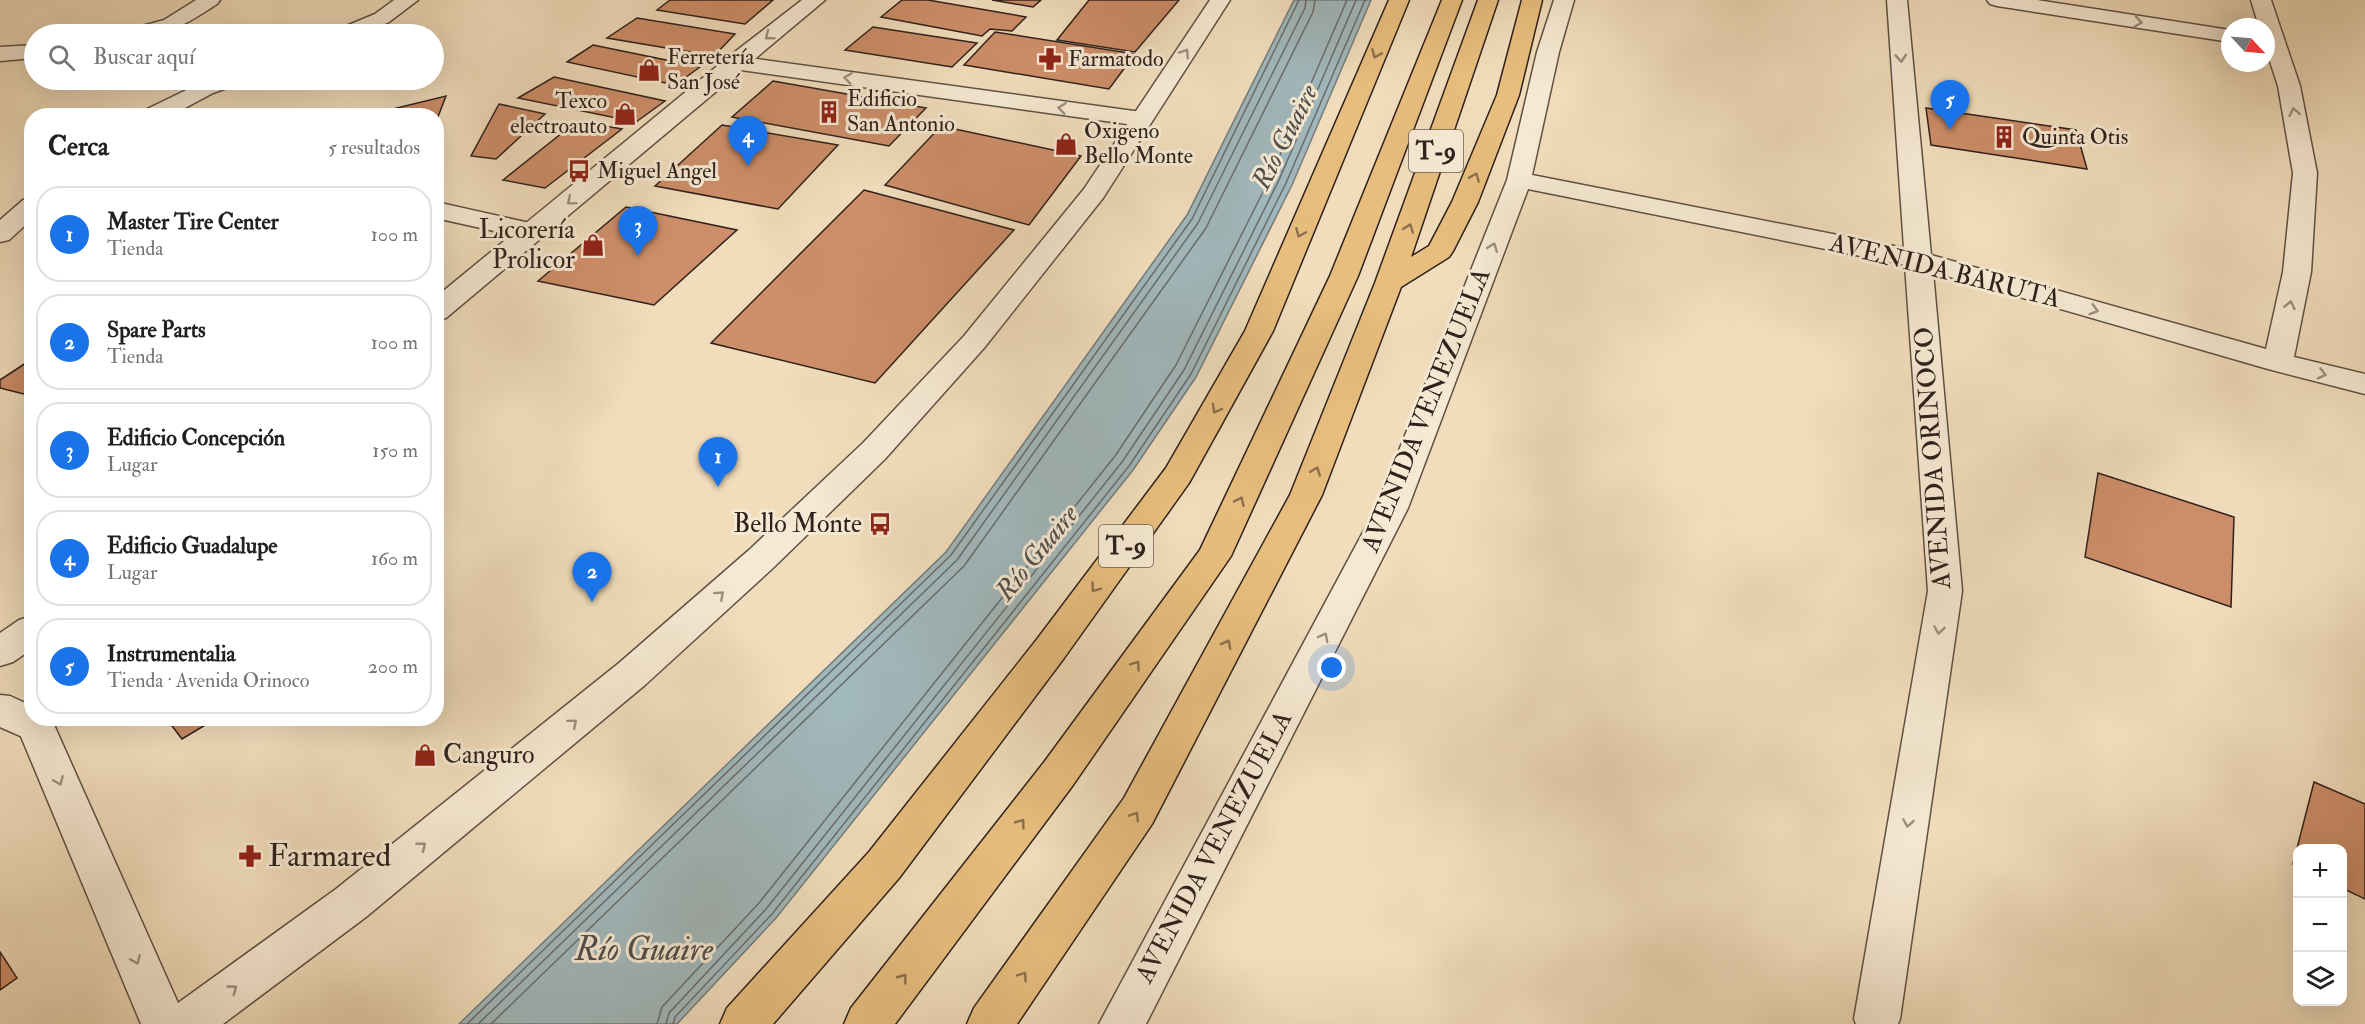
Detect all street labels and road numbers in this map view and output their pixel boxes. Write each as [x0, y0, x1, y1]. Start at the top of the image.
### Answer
road number: T-9 [1409, 130, 1463, 172]
street label: AVENIDA BARUTA [1825, 227, 2064, 315]
street label: AVENIDA VENEZUELA [1354, 263, 1498, 558]
street label: AVENIDA ORINOCO [1908, 326, 1958, 591]
road number: T-9 [1099, 525, 1153, 567]
street label: AVENIDA VENEZUELA [1128, 705, 1300, 989]

